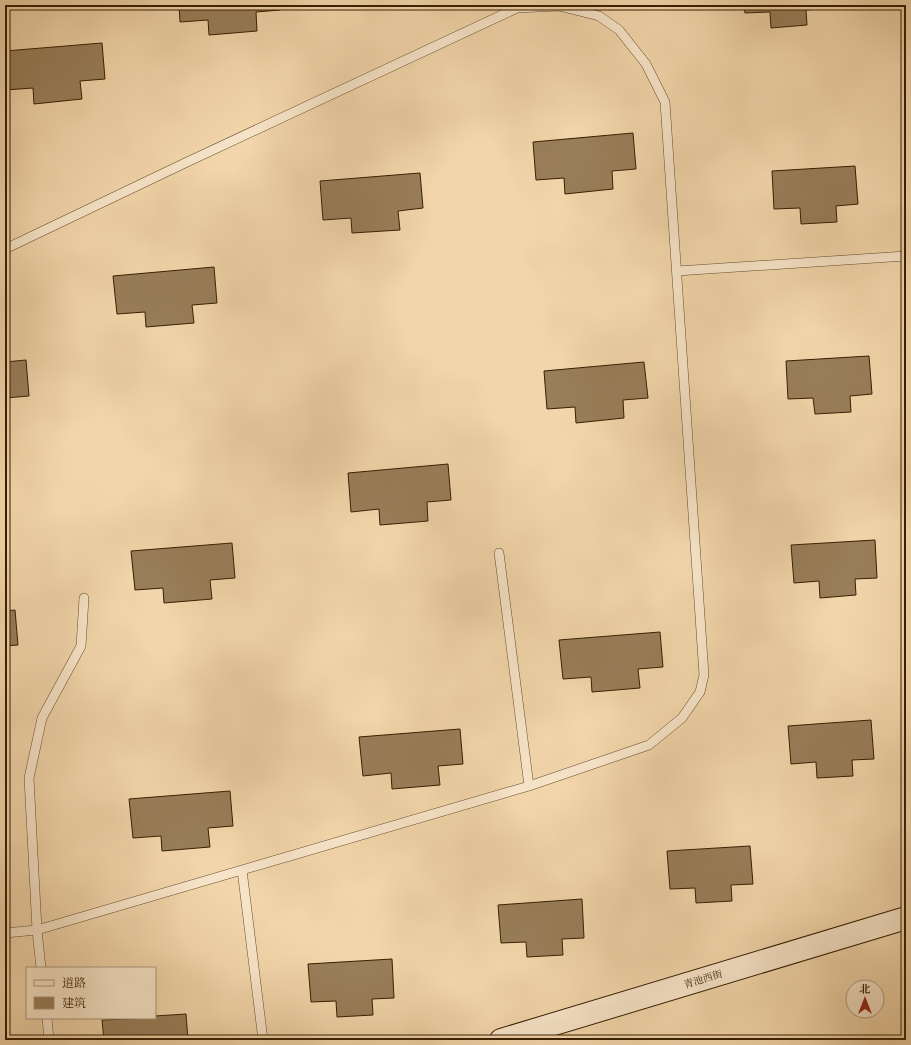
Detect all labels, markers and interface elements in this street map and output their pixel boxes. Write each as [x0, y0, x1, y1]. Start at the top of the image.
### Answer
legend [26, 967, 156, 1019]
street label: 青池西街 [682, 967, 724, 991]
text: 道路 [62, 975, 86, 990]
north arrow [845, 979, 885, 1019]
text: 北 [860, 982, 871, 996]
text: 建筑 [62, 995, 86, 1010]

